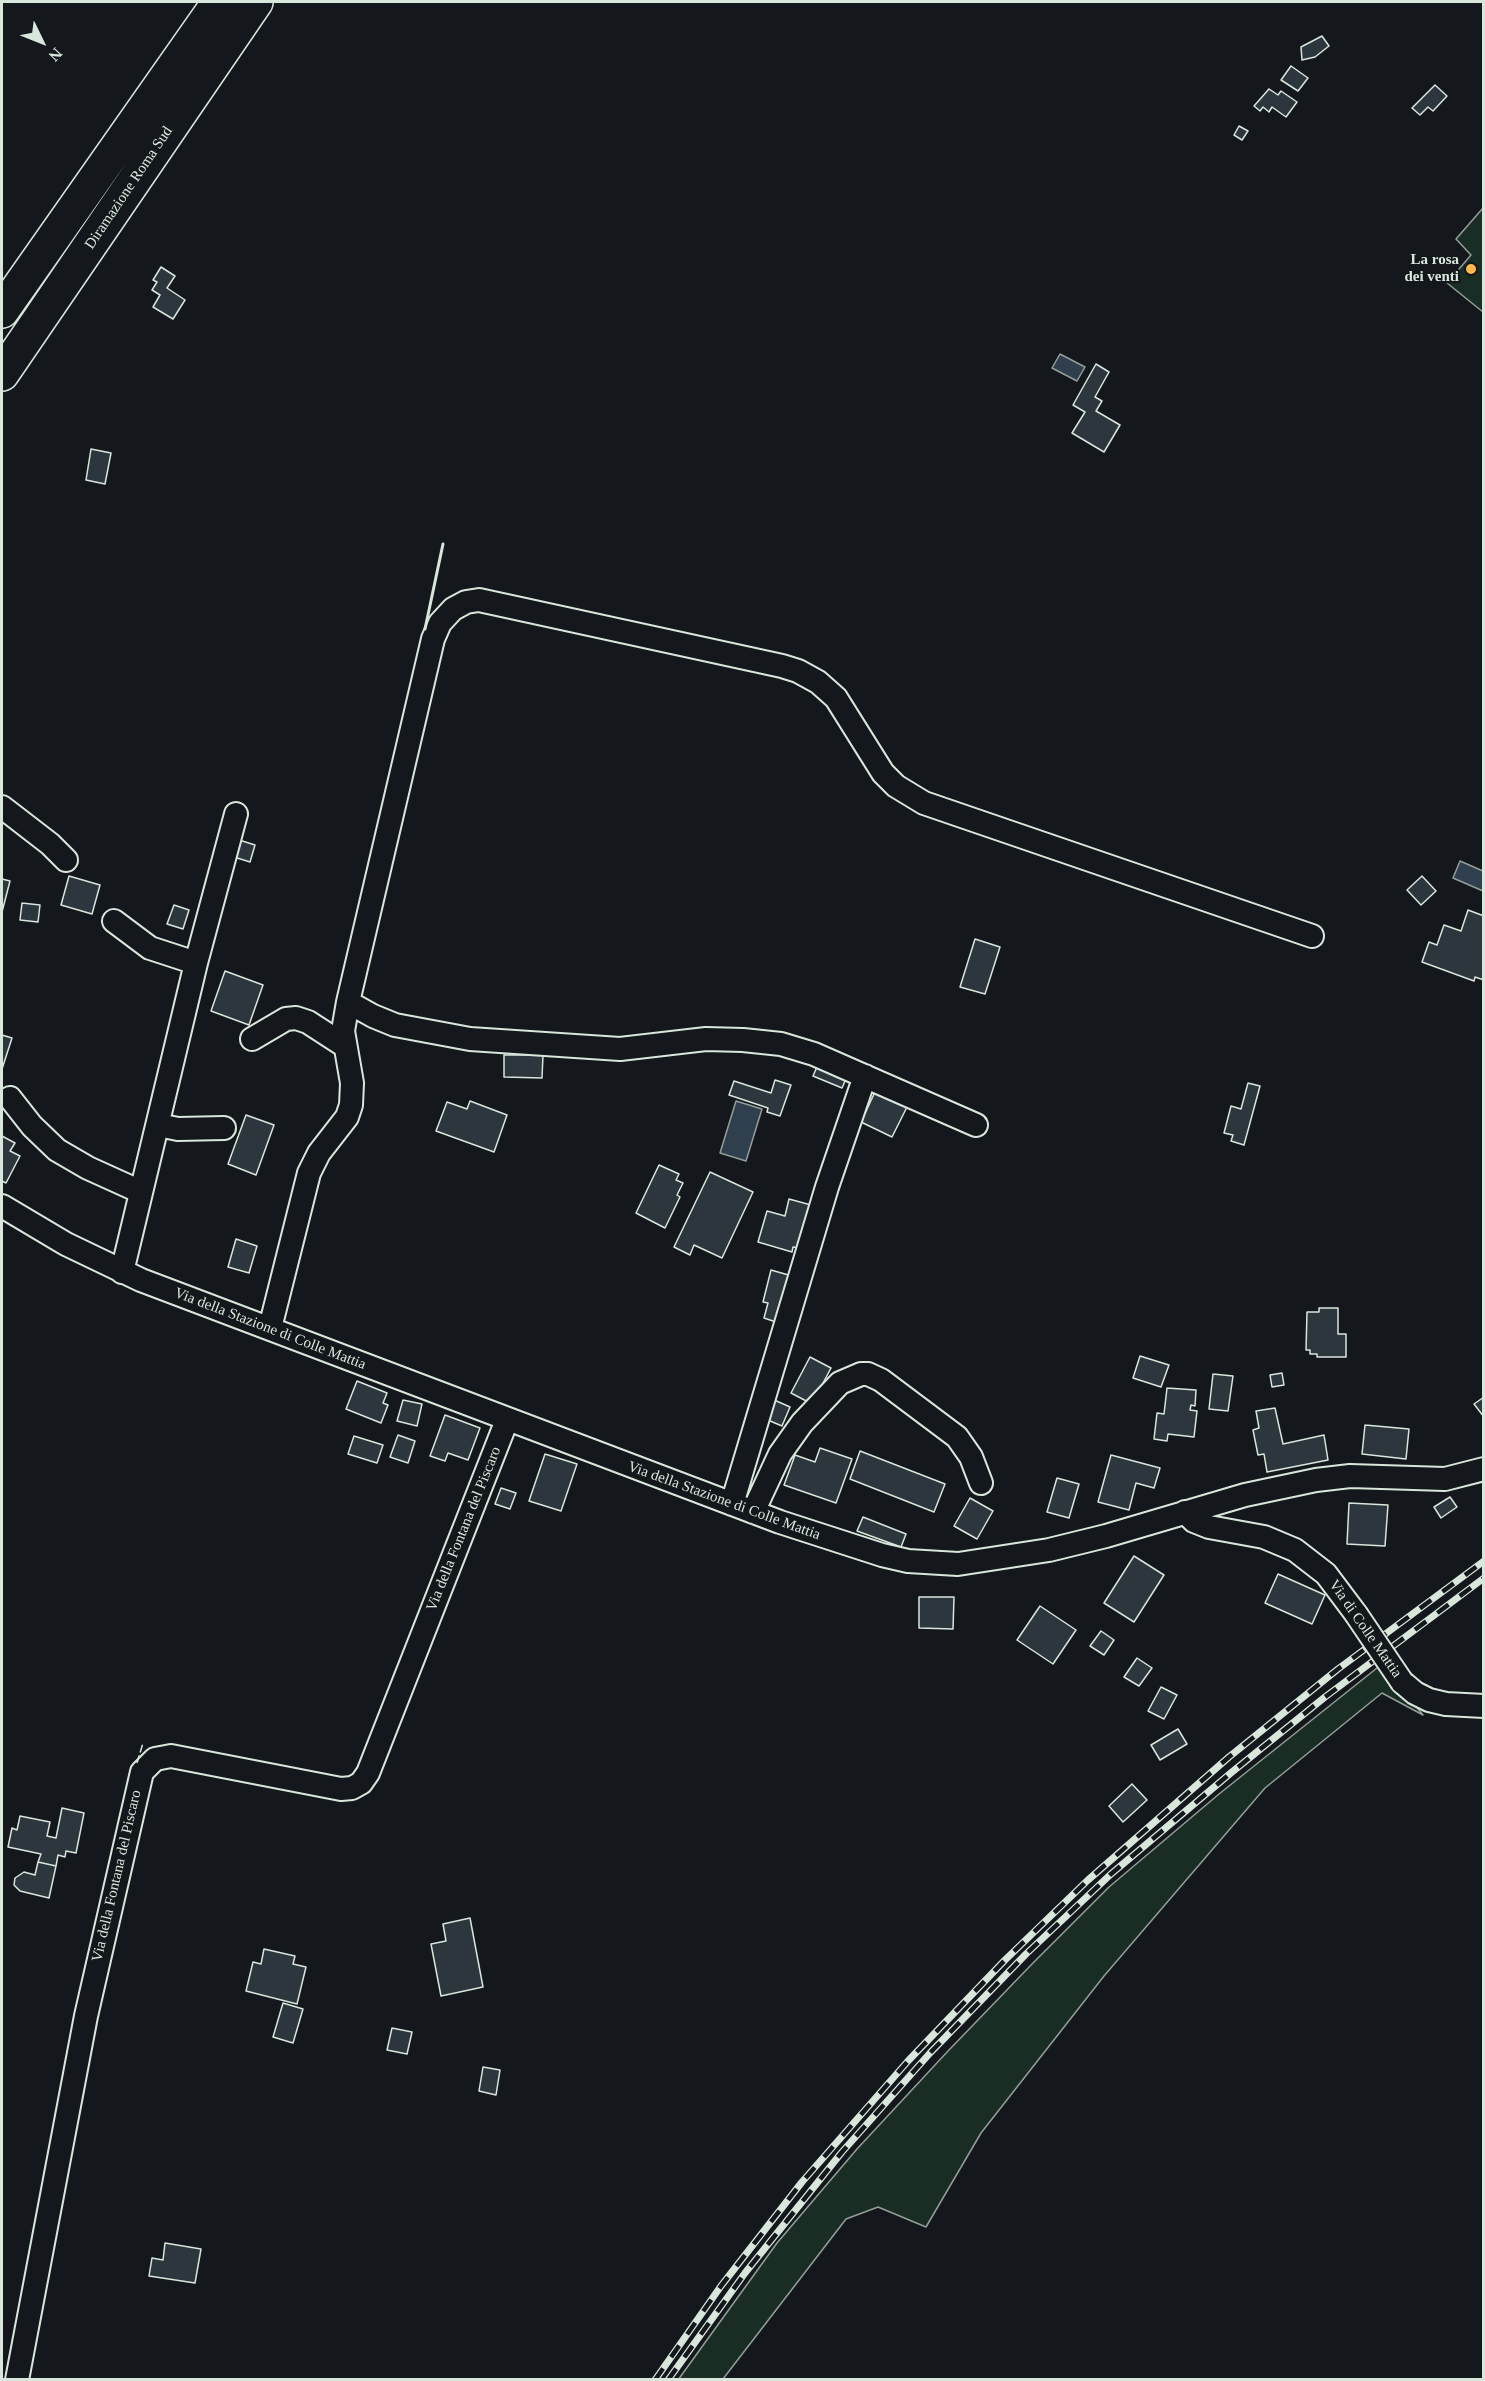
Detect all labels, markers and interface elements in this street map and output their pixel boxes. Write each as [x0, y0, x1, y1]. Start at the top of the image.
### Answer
north arrow [12, 12, 72, 72]
text: N [45, 45, 66, 65]
street label: Diramazione Roma Sud [81, 123, 177, 253]
place label: La rosa dei venti [1404, 251, 1459, 286]
marker: La rosa dei venti [1464, 262, 1478, 276]
street label: Via della Stazione di Colle Mattia [172, 1284, 368, 1374]
street label: Via della Fontana del Piscaro [423, 1444, 505, 1614]
street label: Via della Stazione di Colle Mattia [625, 1458, 823, 1544]
street label: Via di Colle Mattia [1325, 1577, 1405, 1681]
street label: Via della Fontana del Piscaro [88, 1788, 146, 1964]

